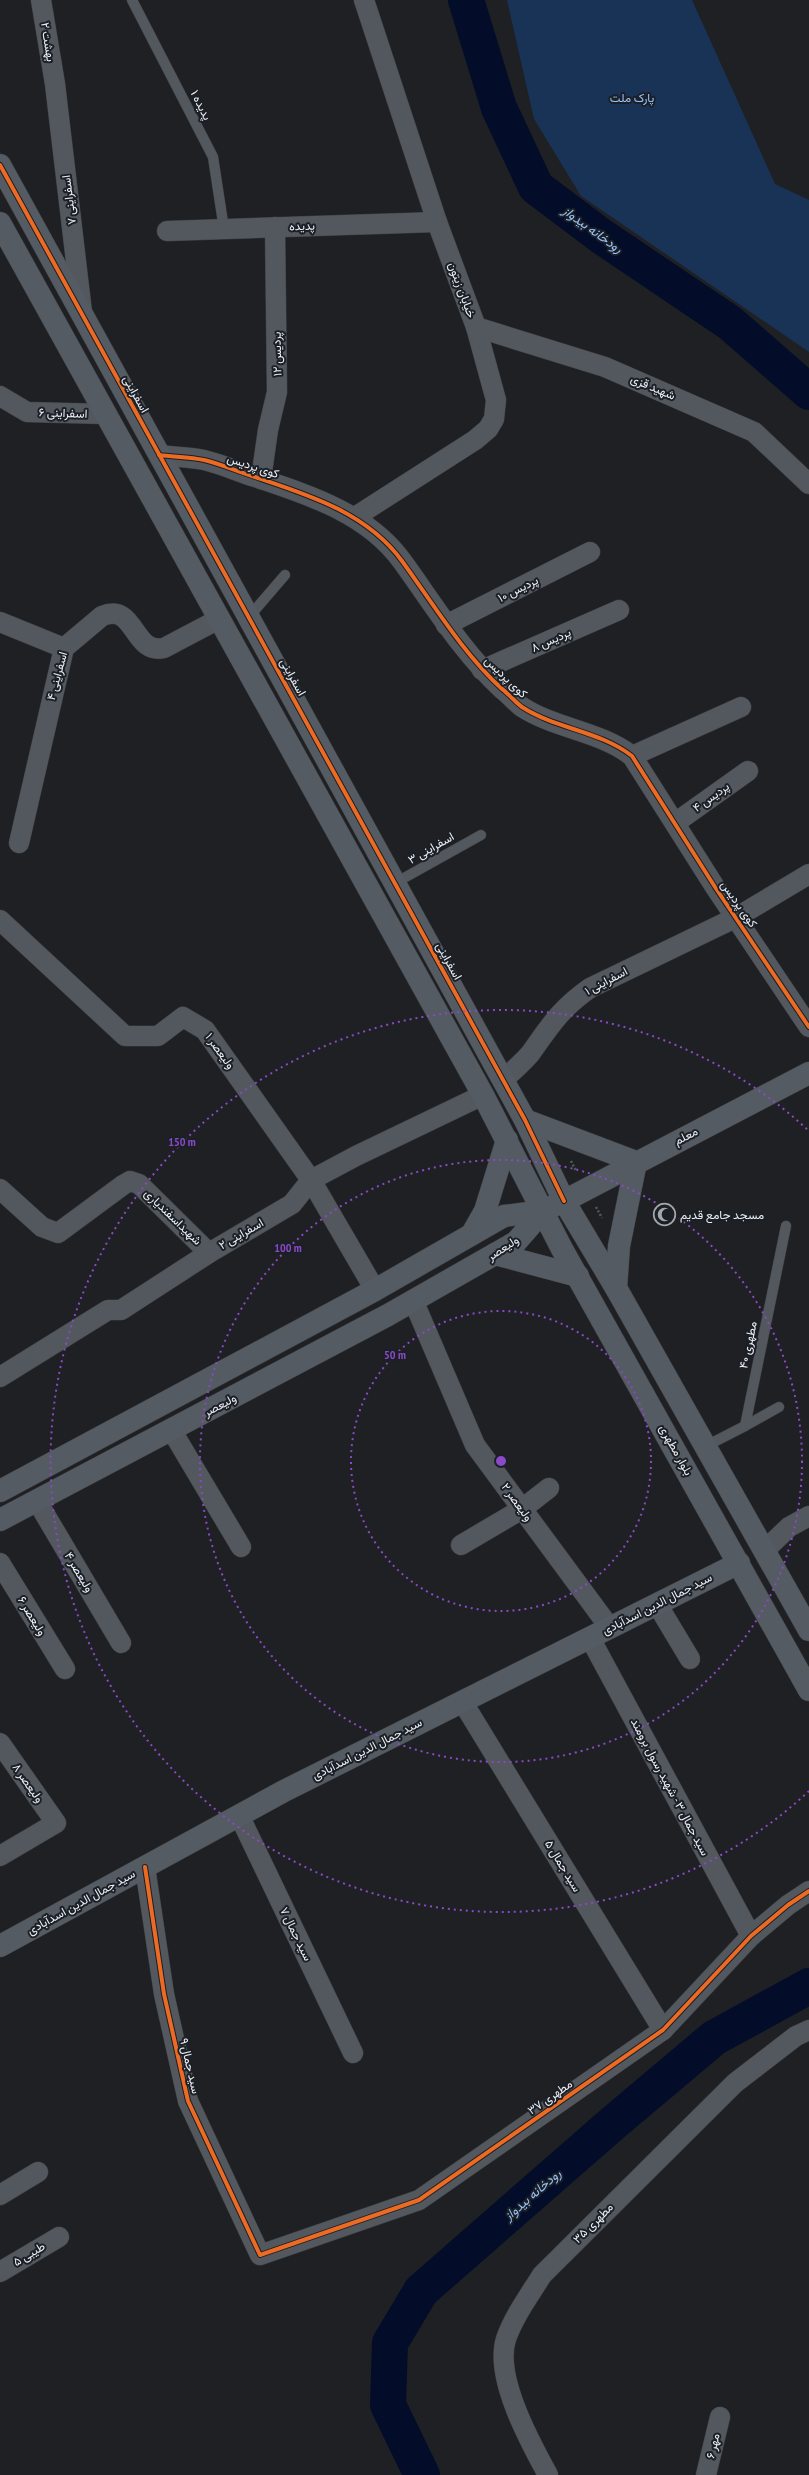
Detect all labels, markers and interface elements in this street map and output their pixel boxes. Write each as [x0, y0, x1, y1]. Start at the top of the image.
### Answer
street label: بهشت ۲ [37, 21, 59, 63]
street label: پدیده ۱ [187, 87, 215, 123]
park label: پارک ملت [610, 90, 654, 106]
street label: اسفراینی ۷ [58, 174, 80, 226]
water label: رودخانه بیدواز [558, 201, 627, 257]
street label: پدیده [289, 218, 315, 234]
street label: خیابان زیتون [444, 260, 480, 320]
street label: پردیس ۱۲ [269, 332, 285, 376]
street label: شهید قزی [628, 370, 678, 404]
street label: اسفراینی [119, 372, 153, 416]
street label: اسفراینی ۶ [38, 404, 88, 422]
street label: کوی پردیس [225, 450, 281, 482]
street label: پردیس ۱۰ [495, 572, 541, 606]
street label: پردیس ۸ [529, 624, 573, 656]
street label: اسفراینی ۴ [43, 650, 71, 702]
street label: کوی پردیس [481, 653, 531, 701]
street label: اسفراینی [276, 655, 310, 699]
street label: پردیس ۴ [689, 778, 733, 816]
street label: اسفراینی ۳ [405, 828, 457, 868]
street label: کوی پردیس [717, 877, 761, 931]
street label: اسفراینی [432, 939, 466, 983]
street label: اسفراینی ۱ [582, 963, 630, 999]
street label: ولیعصر ۱ [201, 1030, 239, 1072]
street label: معلم [671, 1123, 701, 1149]
text: 150 m [168, 1134, 196, 1149]
street label: شهیداسفندیاری [141, 1185, 205, 1249]
mosque icon: مسجد جامع قدیم [652, 1202, 678, 1228]
place label: مسجد جامع قدیم [680, 1207, 764, 1224]
street label: اسفراینی ۲ [216, 1215, 266, 1253]
street label: ولیعصر [483, 1232, 522, 1265]
text: 100 m [274, 1240, 302, 1255]
street label: مطهری ۴۰ [735, 1320, 761, 1370]
text: 50 m [384, 1347, 406, 1362]
street label: ولیعصر [200, 1390, 239, 1421]
street label: بلوار مطهری [656, 1422, 696, 1478]
centre of rings [494, 1454, 508, 1468]
street label: ولیعصر ۲ [498, 1480, 536, 1524]
street label: ولیعصر ۴ [61, 1549, 97, 1595]
street label: سید جمال الدین اسدآبادی [599, 1569, 715, 1639]
street label: ولیعصر ۶ [14, 1593, 50, 1639]
street label: سید جمال الدین اسدآبادی [309, 1714, 425, 1784]
street label: سید جمال ۳ - شهید رسول برومند [627, 1715, 713, 1859]
street label: ولیعصر ۸ [9, 1760, 47, 1806]
street label: سید جمال ۵ [541, 1837, 585, 1895]
street label: سید جمال الدین اسدآبادی [24, 1866, 138, 1938]
street label: سید جمال ۷ [276, 1904, 316, 1964]
street label: سید جمال ۹ [176, 2037, 204, 2095]
street label: مطهری ۳۷ [524, 2076, 576, 2118]
water label: رودخانه بیدواز [499, 2165, 565, 2225]
street label: مطهری ۳۵ [569, 2199, 617, 2247]
street label: طیبی ۵ [10, 2238, 48, 2270]
street label: مهر ۶ [702, 2432, 724, 2460]

